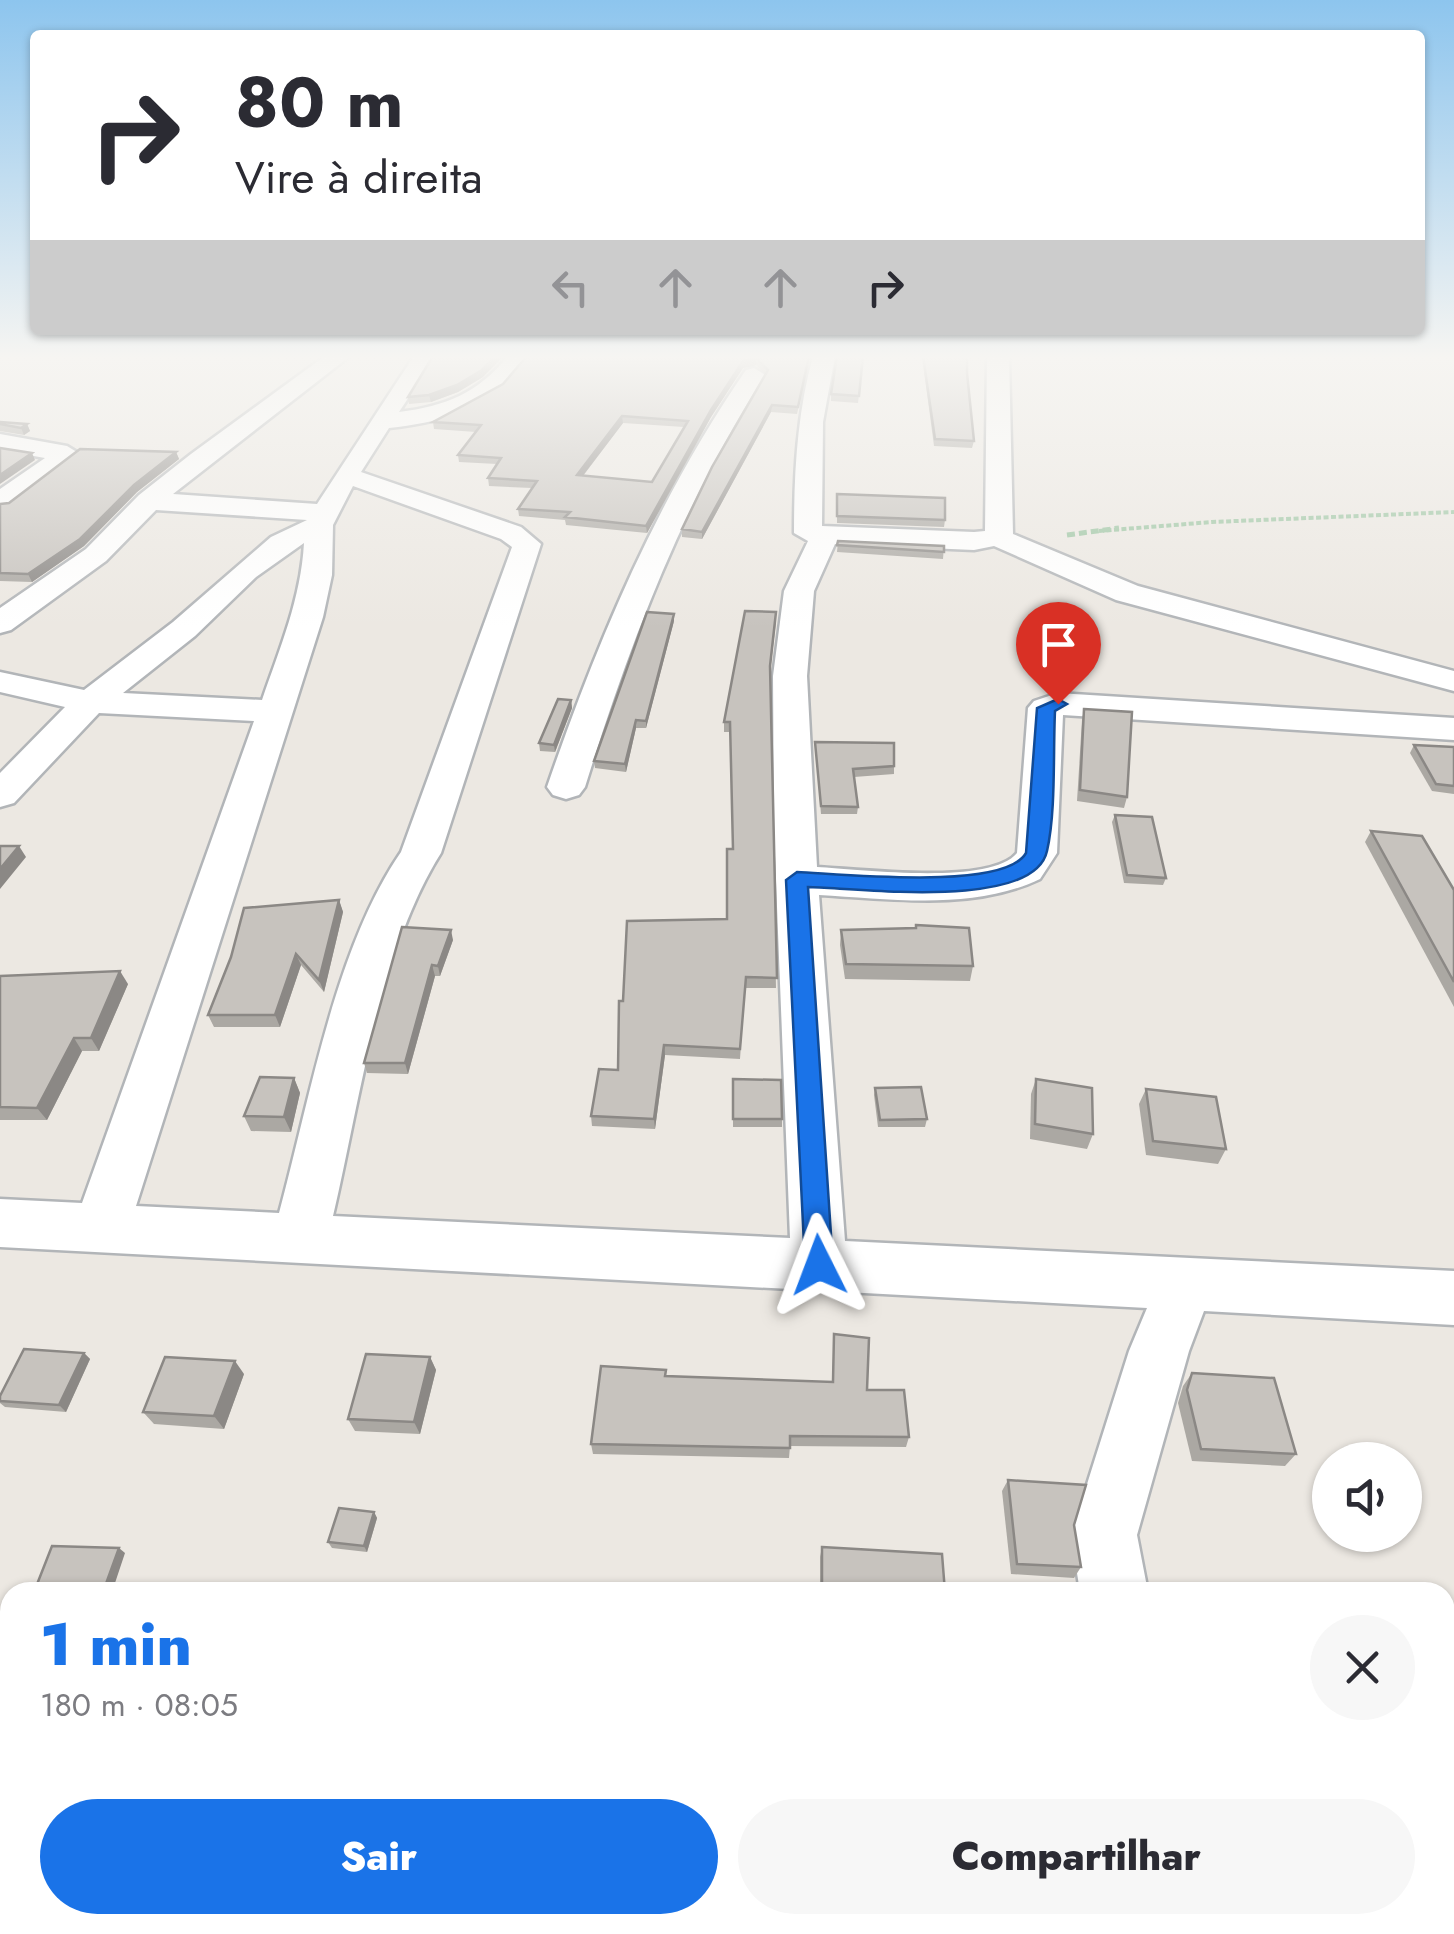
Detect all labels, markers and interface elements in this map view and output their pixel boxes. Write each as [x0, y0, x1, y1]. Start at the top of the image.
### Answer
text: 80 m [235, 52, 404, 153]
icon: right [70, 70, 200, 200]
text: Vire à direita [235, 145, 483, 210]
icon: left [543, 260, 598, 315]
icon: ahead [648, 260, 703, 315]
icon: ahead [753, 260, 808, 315]
icon: right [858, 260, 913, 315]
pin [1016, 602, 1101, 705]
icon: arrive [1031, 617, 1086, 672]
position arrow [767, 1213, 871, 1317]
map controls [1312, 1442, 1422, 1552]
button: sound [1312, 1442, 1422, 1552]
text: 1 min [40, 1601, 192, 1688]
button: close [1310, 1615, 1415, 1720]
text: 180 m · 08:05 [40, 1682, 238, 1728]
button: Sair [40, 1799, 718, 1914]
button: Compartilhar [738, 1799, 1415, 1914]

